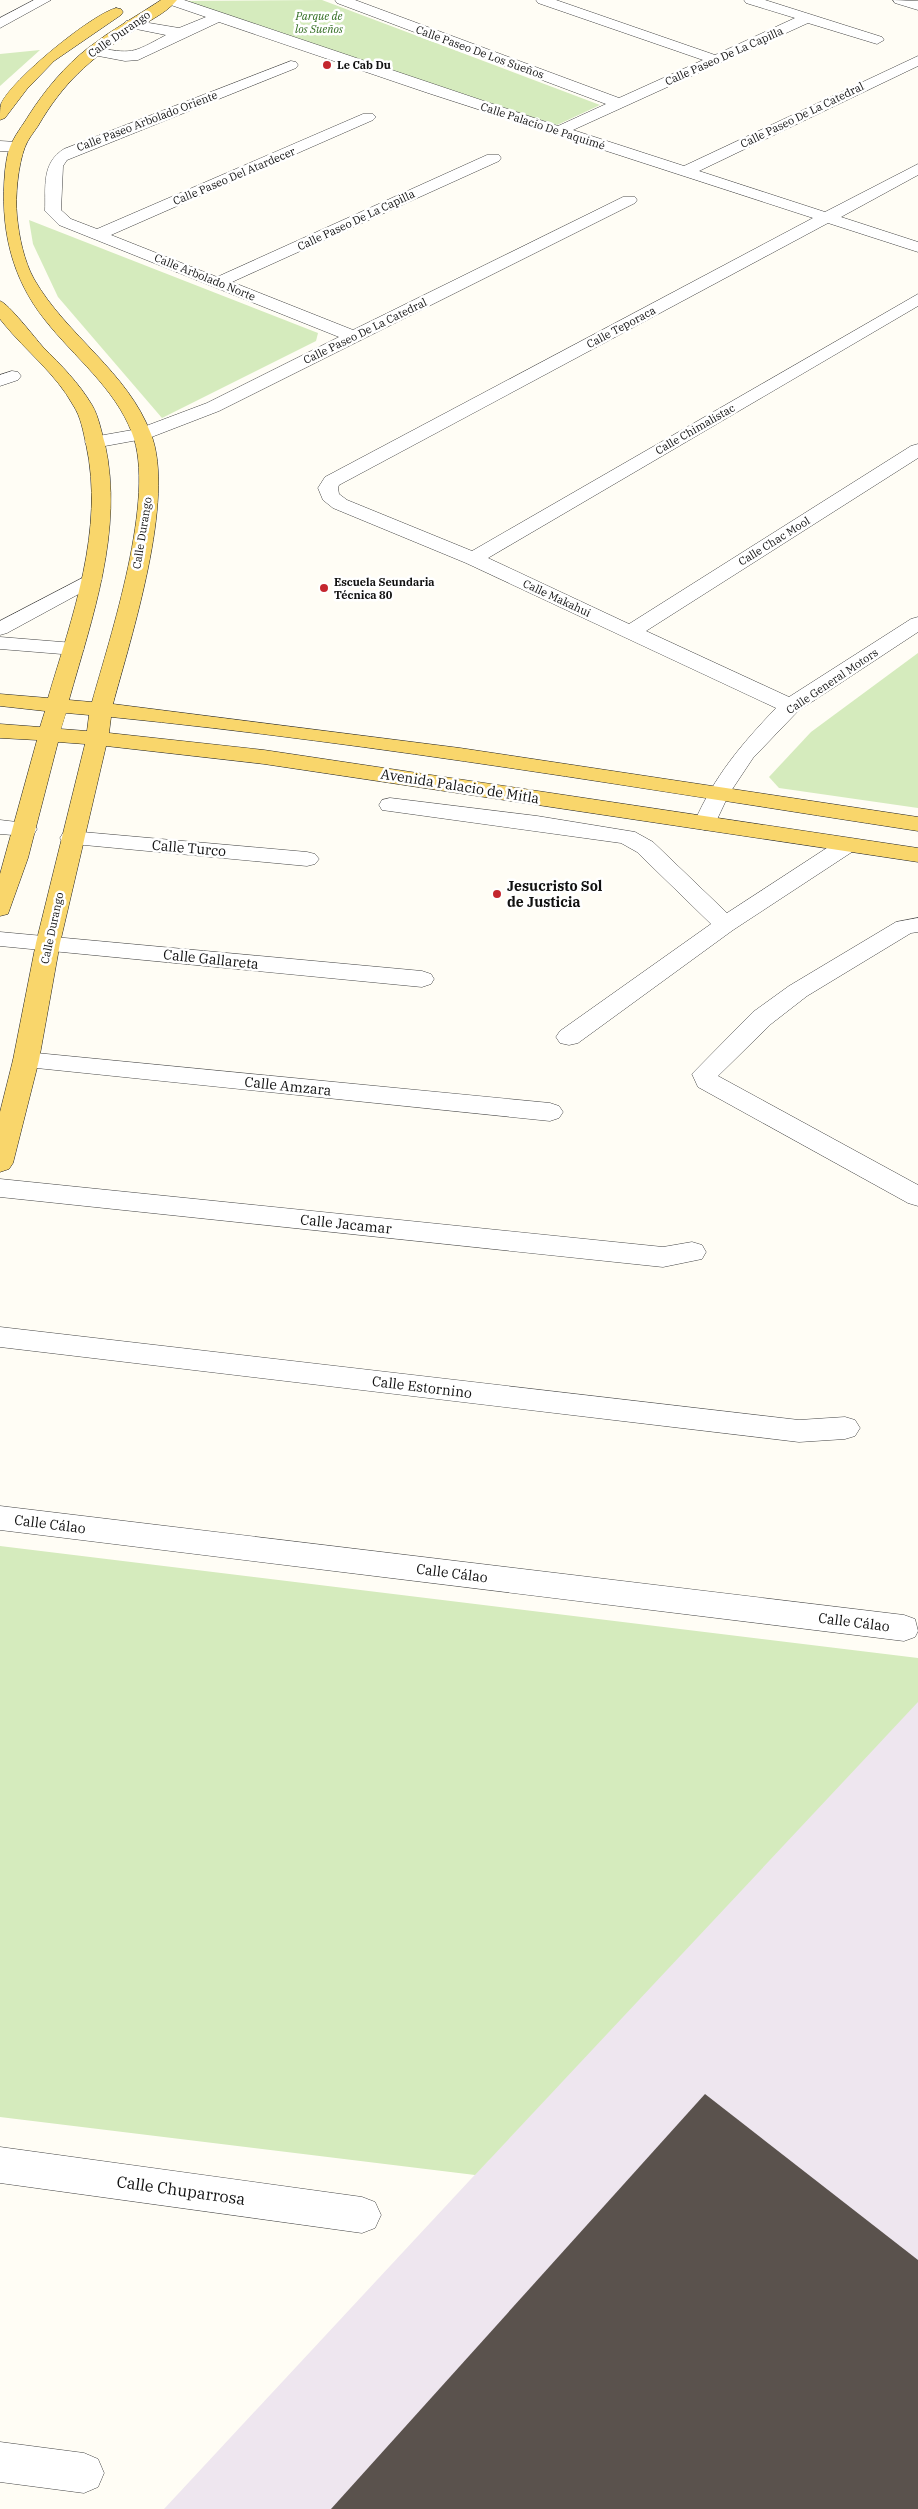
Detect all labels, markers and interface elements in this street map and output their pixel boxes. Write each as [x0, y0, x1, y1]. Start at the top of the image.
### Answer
street label: Calle Durango [85, 7, 153, 61]
park label: Parque de los Sueños [295, 9, 344, 36]
street label: Calle Paseo De Los Sueños [414, 22, 546, 82]
street label: Calle Paseo De La Capilla [663, 24, 785, 88]
place label: Le Cab Du [337, 58, 391, 72]
marker: Le Cab Du [321, 59, 333, 71]
street label: Calle Paseo De La Catedral [738, 79, 866, 151]
street label: Calle Paseo Arbolado Oriente [75, 88, 220, 154]
street label: Calle Palacio De Paquimé [479, 99, 607, 153]
street label: Calle Paseo Del Atardecer [171, 144, 297, 208]
street label: Calle Paseo De La Capilla [295, 187, 417, 253]
street label: Calle Arbolado Norte [152, 250, 258, 304]
street label: Calle Paseo De La Catedral [301, 295, 429, 367]
street label: Calle Teporaca [584, 303, 658, 351]
street label: Calle Chimalistac [653, 400, 738, 457]
street label: Calle Durango [129, 496, 155, 570]
street label: Calle Chac Mool [736, 513, 812, 569]
place label: Escuela Seundaria Técnica 80 [334, 575, 435, 602]
street label: Calle Makahui [521, 576, 594, 620]
marker: Escuela Seundaria Técnica 80 [318, 582, 330, 594]
street label: Calle General Motors [783, 645, 881, 717]
street label: Avenida Palacio de Mitla [379, 765, 541, 807]
street label: Calle Turco [151, 836, 227, 860]
place label: Jesucristo Sol de Justicia [507, 877, 603, 911]
marker: Jesucristo Sol de Justicia [491, 888, 503, 900]
street label: Calle Durango [38, 891, 66, 965]
street label: Calle Gallareta [162, 945, 260, 973]
street label: Calle Amzara [244, 1072, 333, 1100]
street label: Calle Jacamar [299, 1210, 393, 1238]
street label: Calle Estornino [371, 1372, 473, 1402]
street label: Calle Cálao [13, 1511, 87, 1537]
street label: Calle Cálao [415, 1560, 489, 1586]
street label: Calle Cálao [817, 1609, 891, 1635]
street label: Calle Chuparrosa [115, 2171, 247, 2209]

